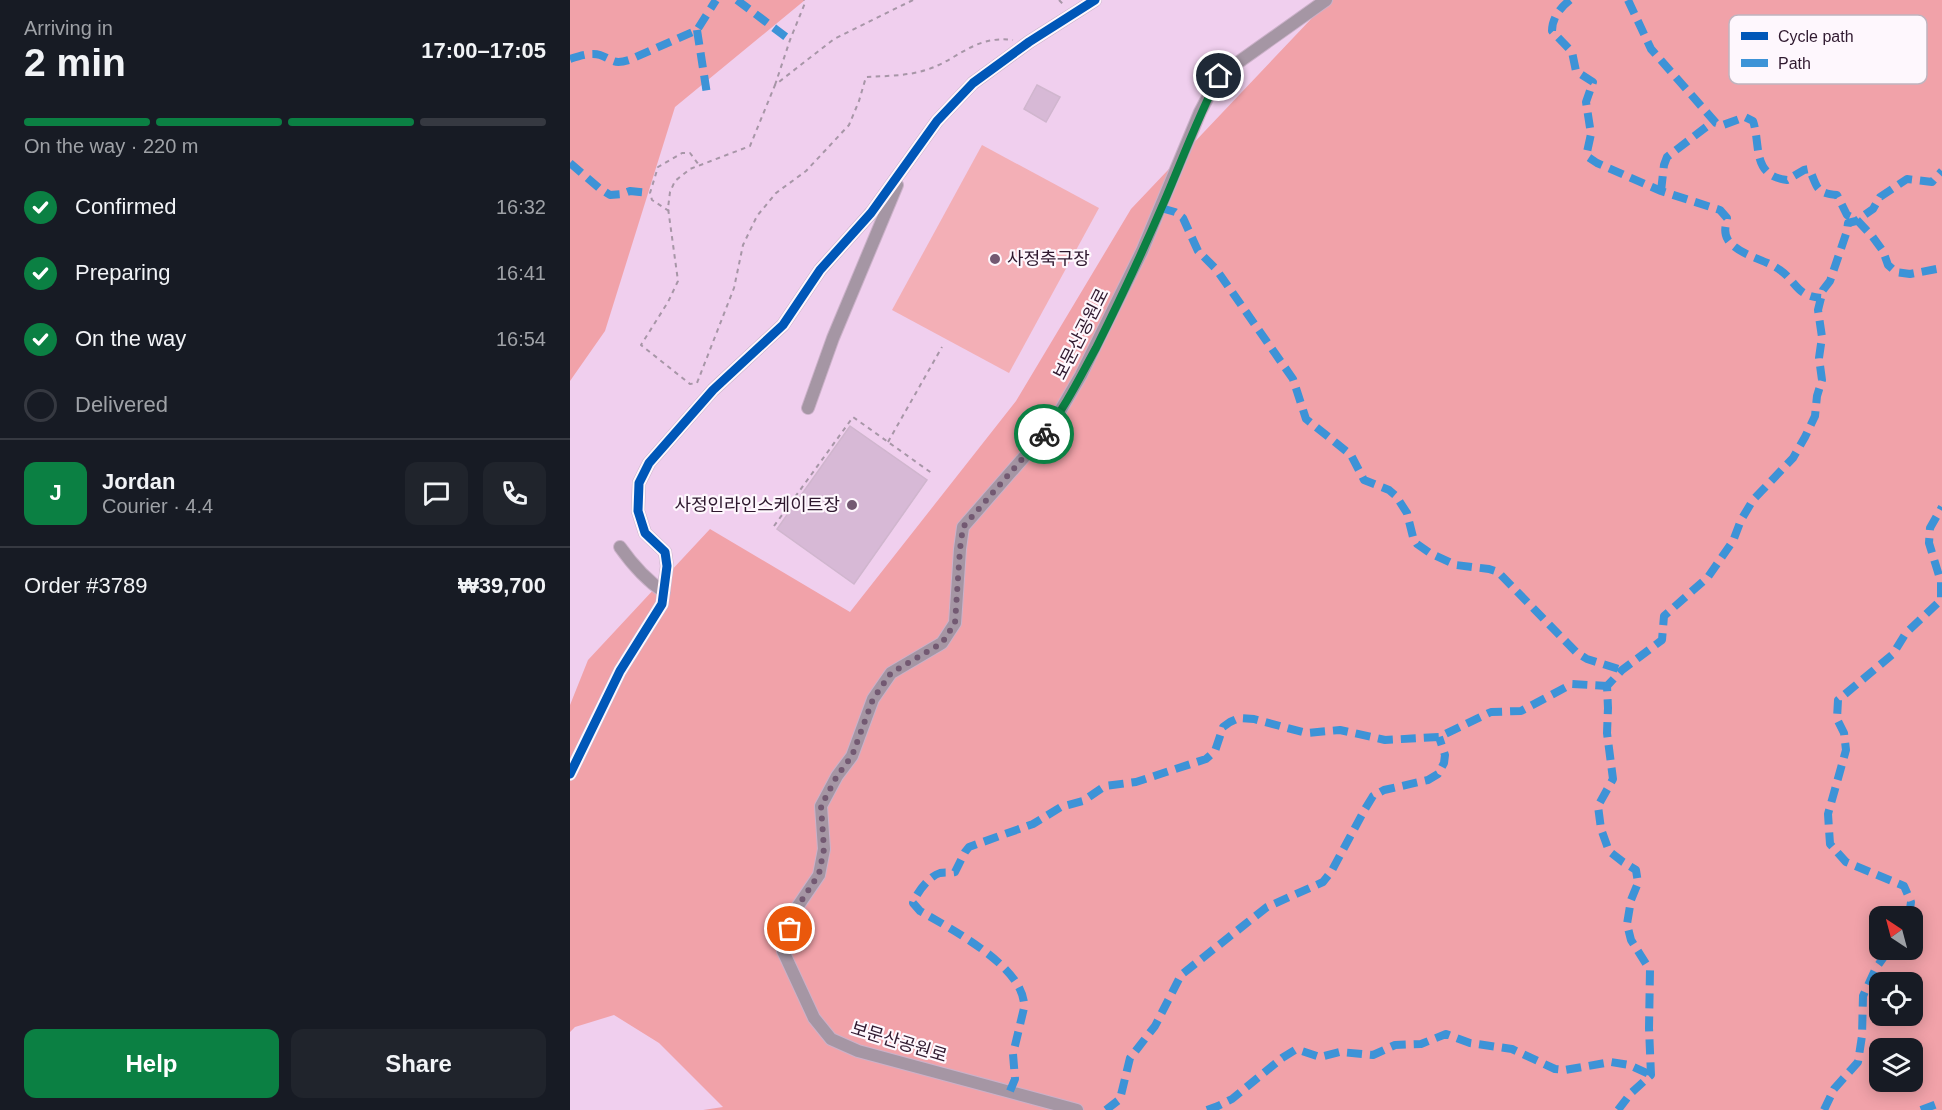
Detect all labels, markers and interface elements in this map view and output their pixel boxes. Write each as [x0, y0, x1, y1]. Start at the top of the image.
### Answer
legend [1729, 15, 1927, 84]
text: Arriving in [24, 17, 113, 39]
text: Cycle path [1778, 28, 1854, 45]
text: 17:00–17:05 [421, 38, 546, 63]
text: 2 min [24, 41, 126, 84]
pin [1193, 50, 1244, 101]
text: Path [1778, 55, 1811, 72]
icon: home [1202, 59, 1235, 92]
text: On the way · 220 m [24, 135, 199, 157]
icon: check [24, 191, 57, 224]
text: Confirmed [75, 194, 176, 219]
text: 16:32 [496, 196, 546, 218]
place label: 사정축구장 [1007, 249, 1090, 269]
marker: 사정축구장 [988, 252, 1002, 266]
icon: check [24, 257, 57, 290]
text: Preparing [75, 260, 170, 285]
text: 16:41 [496, 262, 546, 284]
street label: 보문산공원로 [1050, 285, 1112, 383]
icon: check [24, 323, 57, 356]
text: On the way [75, 326, 186, 351]
text: 16:54 [496, 328, 546, 350]
text: Delivered [75, 392, 168, 417]
courier [1014, 404, 1074, 464]
icon: bike [1028, 418, 1061, 451]
button: chat [405, 462, 468, 525]
button: phone [483, 462, 546, 525]
text: Jordan [102, 469, 175, 494]
text: J [49, 480, 62, 505]
text: Courier · 4.4 [102, 495, 213, 517]
place label: 사정인라인스케이트장 [674, 495, 840, 515]
marker: 사정인라인스케이트장 [845, 498, 859, 512]
text: Order #3789 [24, 573, 148, 598]
text: ₩39,700 [458, 573, 546, 598]
pin [764, 903, 815, 954]
north arrow [1869, 906, 1923, 960]
map controls [1869, 906, 1923, 1092]
icon: bag [773, 912, 806, 945]
button: locate [1869, 972, 1923, 1026]
street label: 보문산공원로 [849, 1018, 949, 1066]
button: Help [24, 1029, 279, 1098]
button: Share [291, 1029, 546, 1098]
button: layers [1869, 1038, 1923, 1092]

